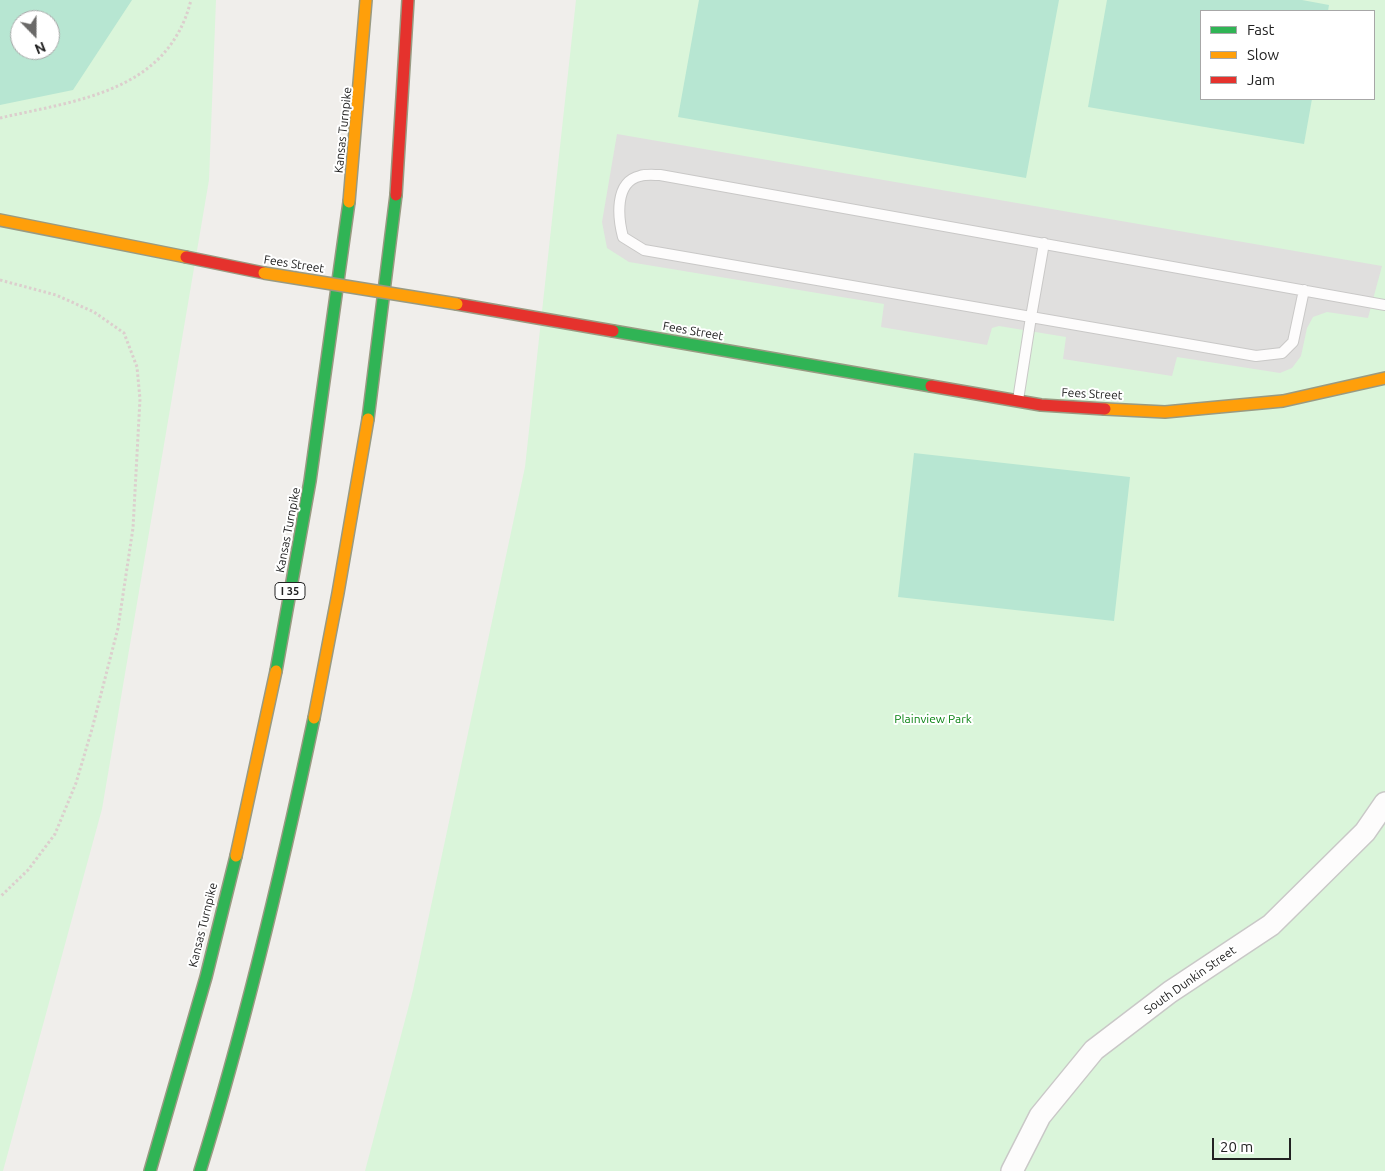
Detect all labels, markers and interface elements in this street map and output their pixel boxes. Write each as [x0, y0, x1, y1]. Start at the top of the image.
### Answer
north arrow [10, 10, 60, 60]
legend [1200, 10, 1375, 100]
text: Fast [1247, 21, 1274, 38]
text: N [32, 39, 48, 57]
text: Slow [1247, 46, 1279, 63]
text: Jam [1247, 71, 1275, 88]
street label: Kansas Turnpike [331, 86, 355, 174]
street label: Fees Street [263, 252, 325, 276]
street label: Fees Street [662, 319, 724, 343]
street label: Fees Street [1061, 385, 1123, 403]
street label: Kansas Turnpike [273, 486, 303, 574]
road number: I 35 [275, 582, 305, 600]
park label: Plainview Park [894, 712, 972, 726]
street label: Kansas Turnpike [186, 881, 220, 969]
street label: South Dunkin Street [1141, 943, 1239, 1017]
scale bar [1215, 1128, 1294, 1160]
text: 20 m [1220, 1138, 1253, 1155]

